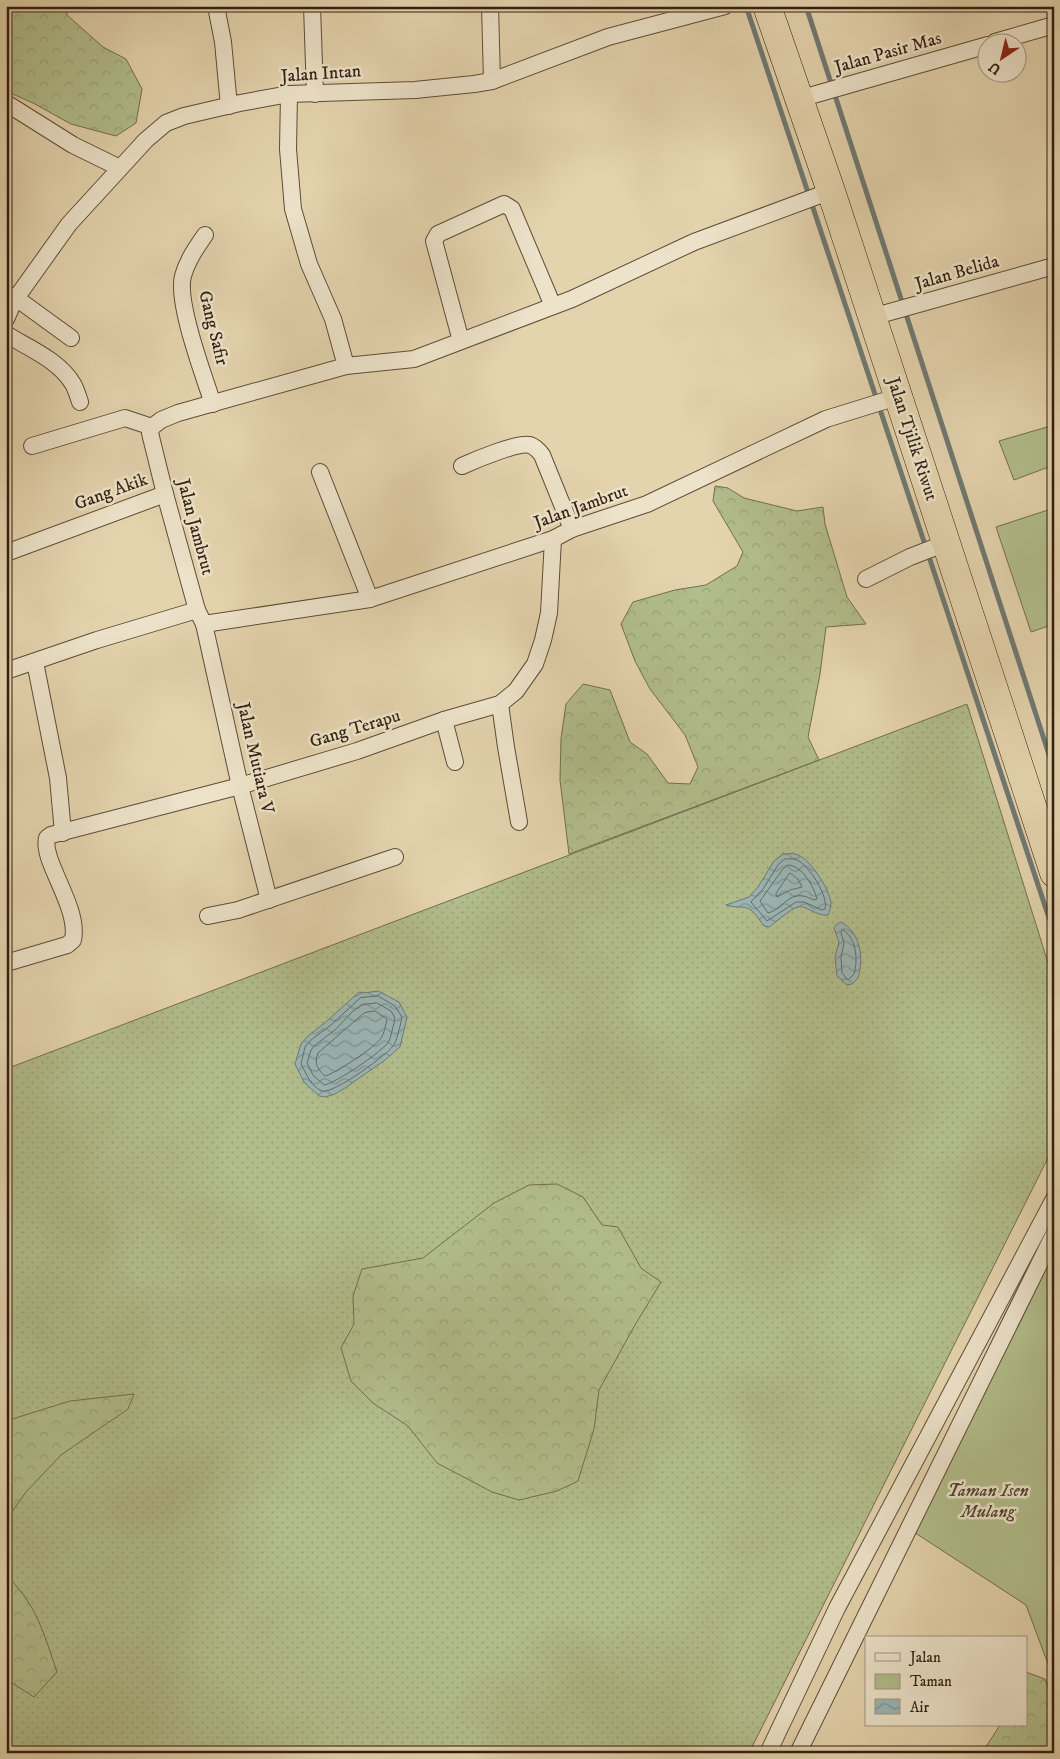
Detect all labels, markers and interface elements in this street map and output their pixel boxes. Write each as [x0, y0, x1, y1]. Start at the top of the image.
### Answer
street label: Jalan Pasir Mas [830, 27, 944, 79]
north arrow [978, 32, 1028, 82]
text: U [985, 57, 1005, 78]
street label: Jalan Intan [278, 60, 362, 88]
street label: Jalan Belida [911, 250, 1002, 296]
street label: Gang Safir [193, 288, 233, 368]
street label: Jalan Tjilik Riwut [881, 373, 942, 504]
street label: Gang Akik [71, 469, 151, 515]
street label: Jalan Jambrut [171, 475, 218, 577]
street label: Jalan Jambrut [529, 480, 631, 535]
street label: Jalan Mutiara V [231, 698, 279, 816]
street label: Gang Terapu [307, 705, 403, 753]
park label: Taman Isen Mulang [947, 1480, 1029, 1523]
legend [865, 1636, 1028, 1726]
text: Jalan [908, 1648, 941, 1667]
text: Taman [910, 1672, 952, 1691]
text: Air [910, 1698, 929, 1717]

